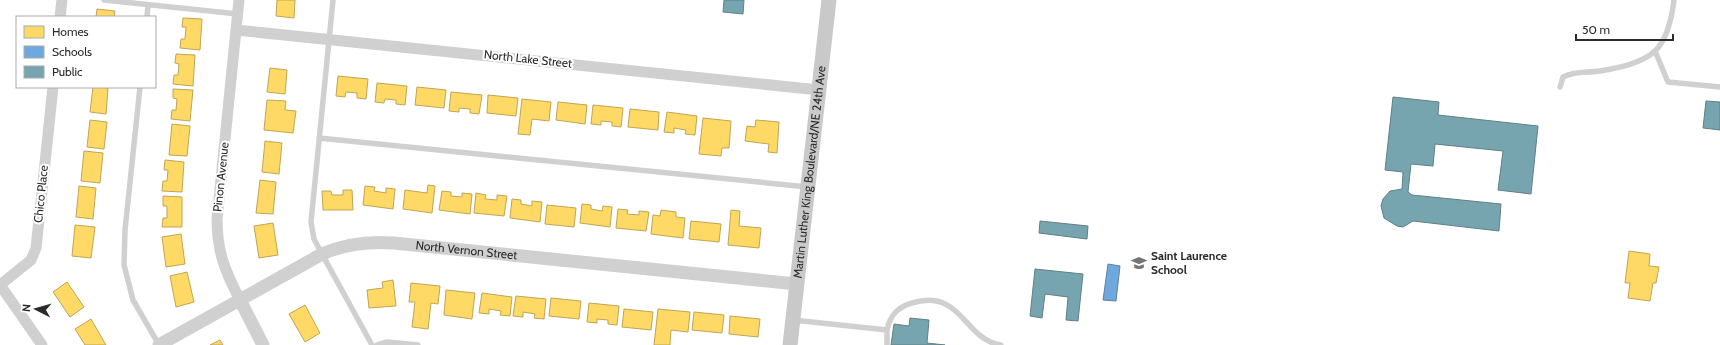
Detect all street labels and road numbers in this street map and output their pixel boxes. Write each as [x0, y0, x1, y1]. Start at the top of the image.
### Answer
street label: North Lake Street [483, 46, 573, 71]
street label: Martin Luther King Boulevard/NE 24th Ave [790, 65, 829, 279]
street label: Pinon Avenue [209, 141, 232, 213]
street label: Chico Place [30, 164, 51, 224]
street label: North Vernon Street [415, 237, 518, 262]

